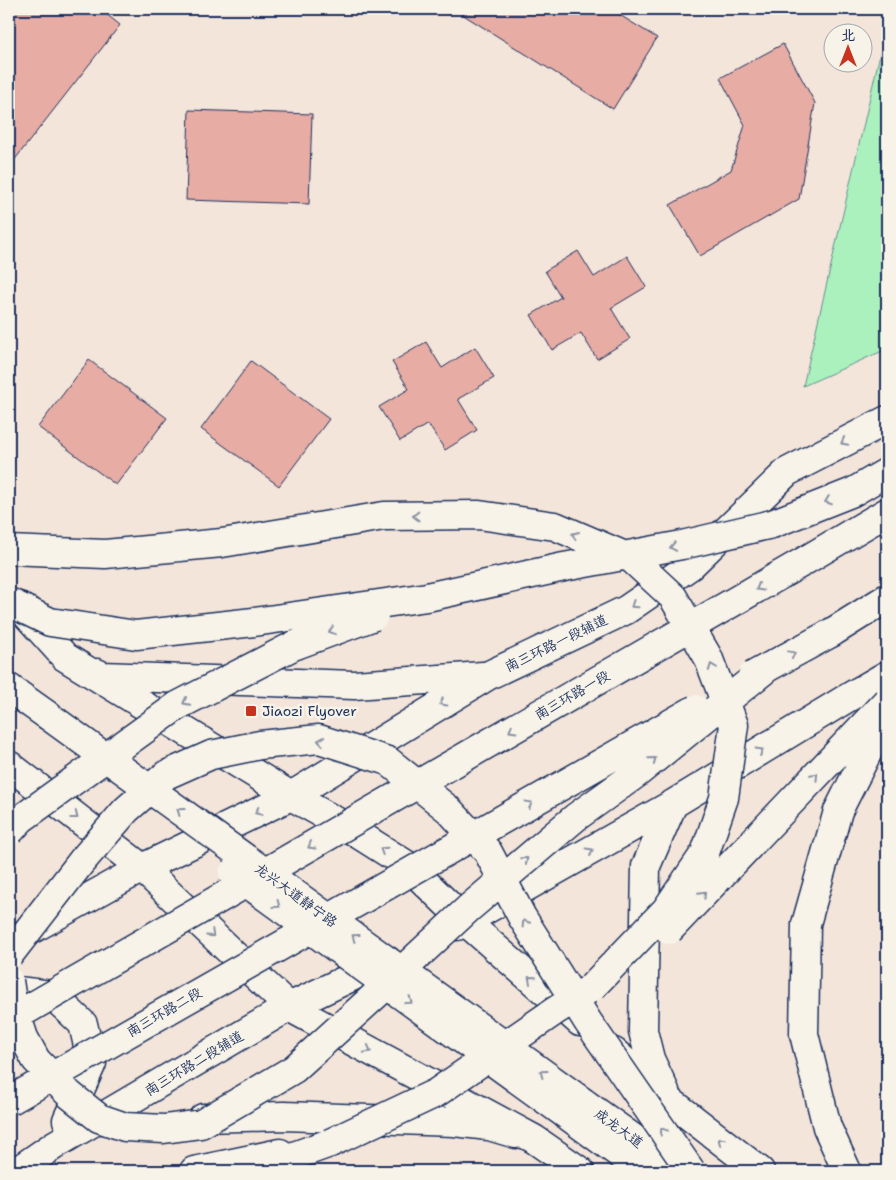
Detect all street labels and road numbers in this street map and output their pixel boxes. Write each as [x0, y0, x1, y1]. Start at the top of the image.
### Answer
street label: 南三环路一段辅道 [502, 610, 610, 676]
street label: 南三环路一段 [531, 666, 613, 724]
street label: 龙兴大道静宁路 [251, 859, 341, 931]
street label: 南三环路二段 [123, 983, 205, 1041]
street label: 南三环路二段辅道 [141, 1026, 247, 1100]
street label: 成龙大道 [591, 1104, 647, 1152]

